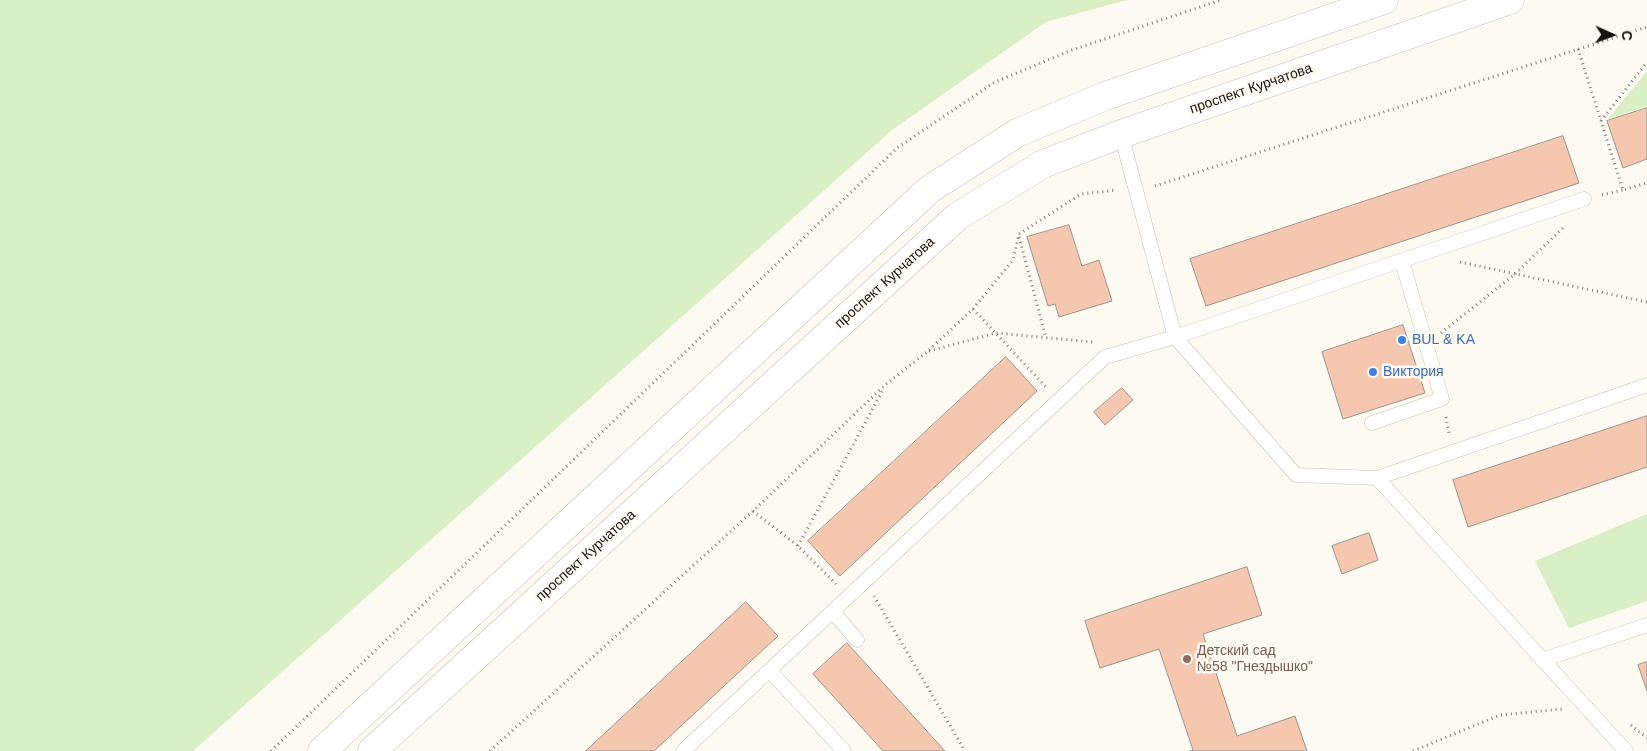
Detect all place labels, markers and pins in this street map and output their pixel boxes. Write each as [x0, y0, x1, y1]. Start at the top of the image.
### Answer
place label: BUL & KA [1412, 332, 1475, 348]
marker: BUL & KA [1396, 334, 1408, 346]
place label: Виктория [1383, 364, 1444, 380]
marker: Виктория [1367, 366, 1379, 378]
place label: Детский сад №58 "Гнездышко" [1197, 643, 1313, 676]
marker: Детский сад №58 "Гнездышко" [1181, 653, 1193, 665]

